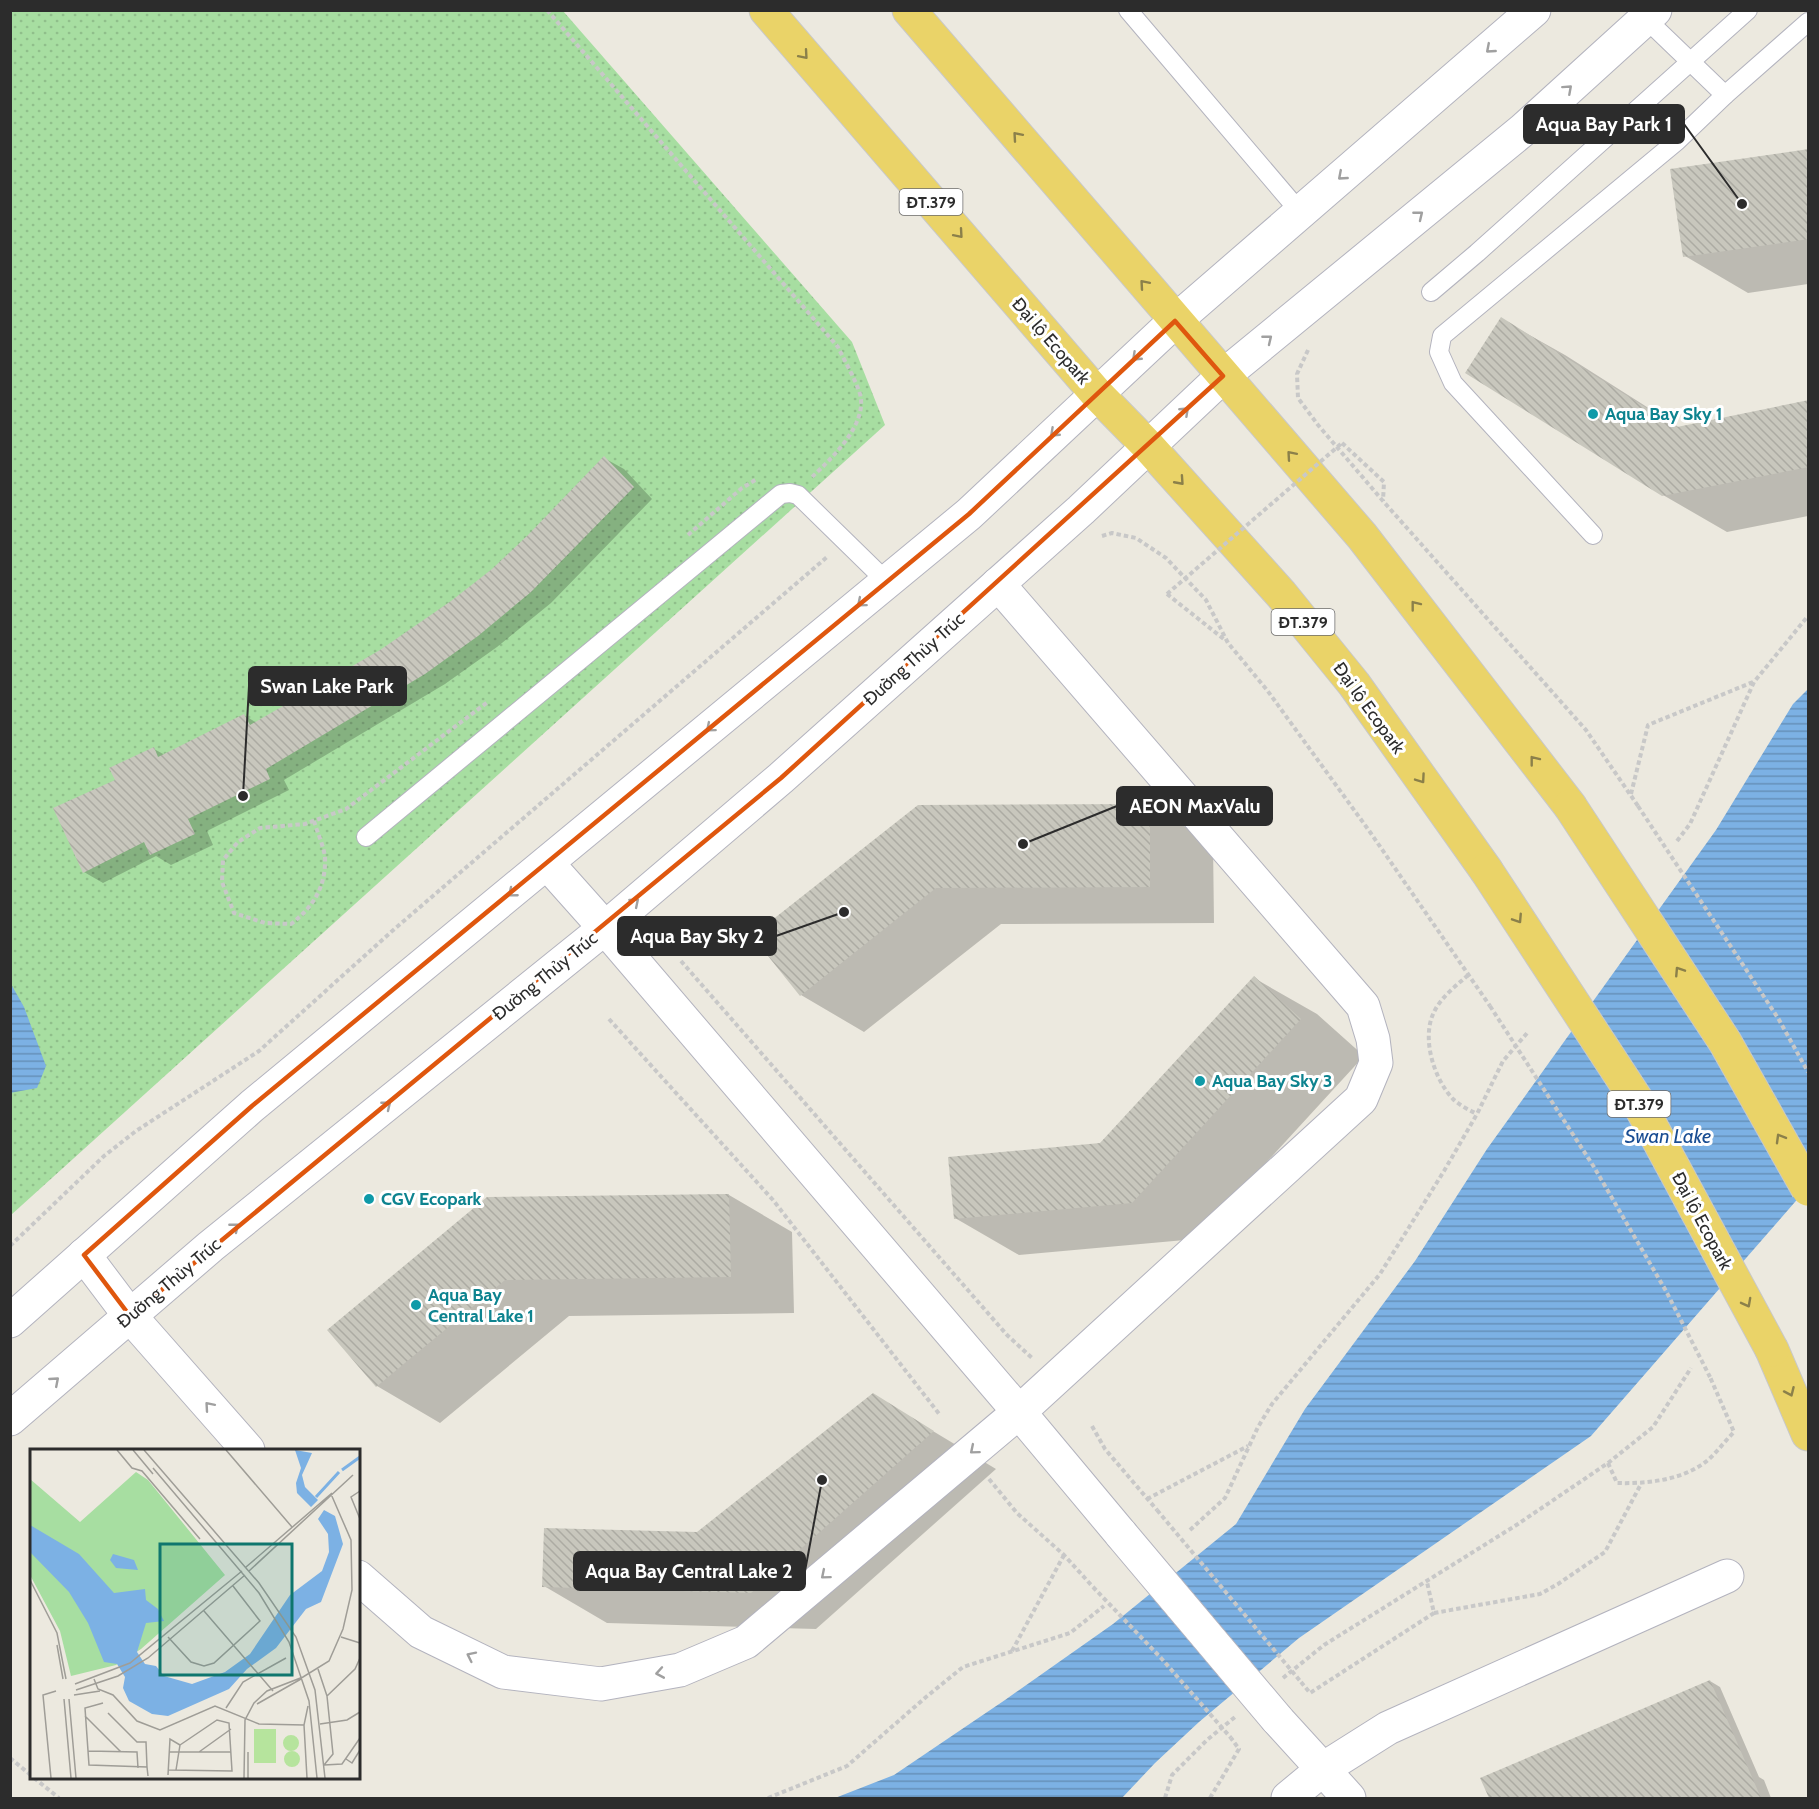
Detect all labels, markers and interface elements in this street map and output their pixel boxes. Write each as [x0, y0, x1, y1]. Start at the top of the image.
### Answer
one-way arrow [1486, 42, 1497, 53]
one-way arrow [797, 48, 808, 59]
one-way arrow [1561, 86, 1572, 97]
callout: Aqua Bay Park 1 [1524, 105, 1684, 143]
text: Aqua Bay Park 1 [1536, 112, 1672, 136]
one-way arrow [1013, 132, 1024, 143]
one-way arrow [1339, 169, 1349, 180]
road number: ĐT.379 [900, 189, 962, 215]
one-way arrow [1412, 212, 1423, 223]
one-way arrow [952, 227, 963, 238]
one-way arrow [1140, 280, 1151, 291]
street label: Đại lộ Ecopark [1007, 293, 1095, 390]
one-way arrow [1261, 335, 1272, 346]
one-way arrow [1132, 350, 1142, 361]
place label: Aqua Bay Sky 1 [1605, 403, 1722, 425]
one-way arrow [1179, 407, 1189, 418]
marker: Aqua Bay Sky 1 [1586, 407, 1600, 421]
one-way arrow [1050, 426, 1061, 437]
one-way arrow [1287, 451, 1298, 462]
one-way arrow [1173, 474, 1184, 485]
one-way arrow [856, 596, 867, 607]
one-way arrow [1412, 601, 1423, 612]
street label: Đường Thủy Trúc [859, 608, 969, 710]
road number: ĐT.379 [1272, 609, 1334, 635]
street label: Đại lộ Ecopark [1328, 658, 1410, 759]
callout: Swan Lake Park [249, 667, 406, 705]
text: Swan Lake Park [260, 674, 394, 698]
one-way arrow [706, 721, 717, 732]
one-way arrow [1531, 755, 1542, 766]
one-way arrow [1414, 772, 1425, 783]
callout: AEON MaxValu [1117, 787, 1272, 825]
text: AEON MaxValu [1129, 794, 1261, 818]
one-way arrow [508, 885, 519, 896]
one-way arrow [628, 898, 639, 909]
one-way arrow [1511, 912, 1522, 923]
callout: Aqua Bay Sky 2 [618, 917, 776, 955]
text: Aqua Bay Sky 2 [630, 924, 764, 948]
street label: Đường Thủy Trúc [488, 927, 602, 1025]
one-way arrow [1675, 967, 1686, 978]
place label: Aqua Bay Sky 3 [1212, 1070, 1332, 1092]
marker: Aqua Bay Sky 3 [1193, 1074, 1207, 1088]
road number: ĐT.379 [1608, 1091, 1670, 1117]
one-way arrow [380, 1101, 391, 1112]
water label: Swan Lake [1625, 1124, 1711, 1148]
one-way arrow [1775, 1134, 1787, 1144]
street label: Đại lộ Ecopark [1667, 1168, 1737, 1275]
place label: CGV Ecopark [381, 1188, 482, 1210]
marker: CGV Ecopark [362, 1192, 376, 1206]
one-way arrow [228, 1224, 239, 1235]
street label: Đường Thủy Trúc [113, 1233, 225, 1333]
place label: Aqua Bay Central Lake 1 [428, 1284, 534, 1327]
one-way arrow [1740, 1297, 1751, 1307]
marker: Aqua Bay Central Lake 1 [409, 1298, 423, 1312]
one-way arrow [48, 1377, 59, 1388]
one-way arrow [1783, 1385, 1795, 1396]
one-way arrow [205, 1402, 216, 1413]
one-way arrow [970, 1443, 981, 1454]
inset map [30, 1449, 360, 1779]
callout: Aqua Bay Central Lake 2 [574, 1552, 805, 1590]
text: Aqua Bay Central Lake 2 [585, 1559, 793, 1583]
one-way arrow [821, 1568, 832, 1579]
one-way arrow [466, 1652, 477, 1663]
one-way arrow [656, 1667, 665, 1679]

